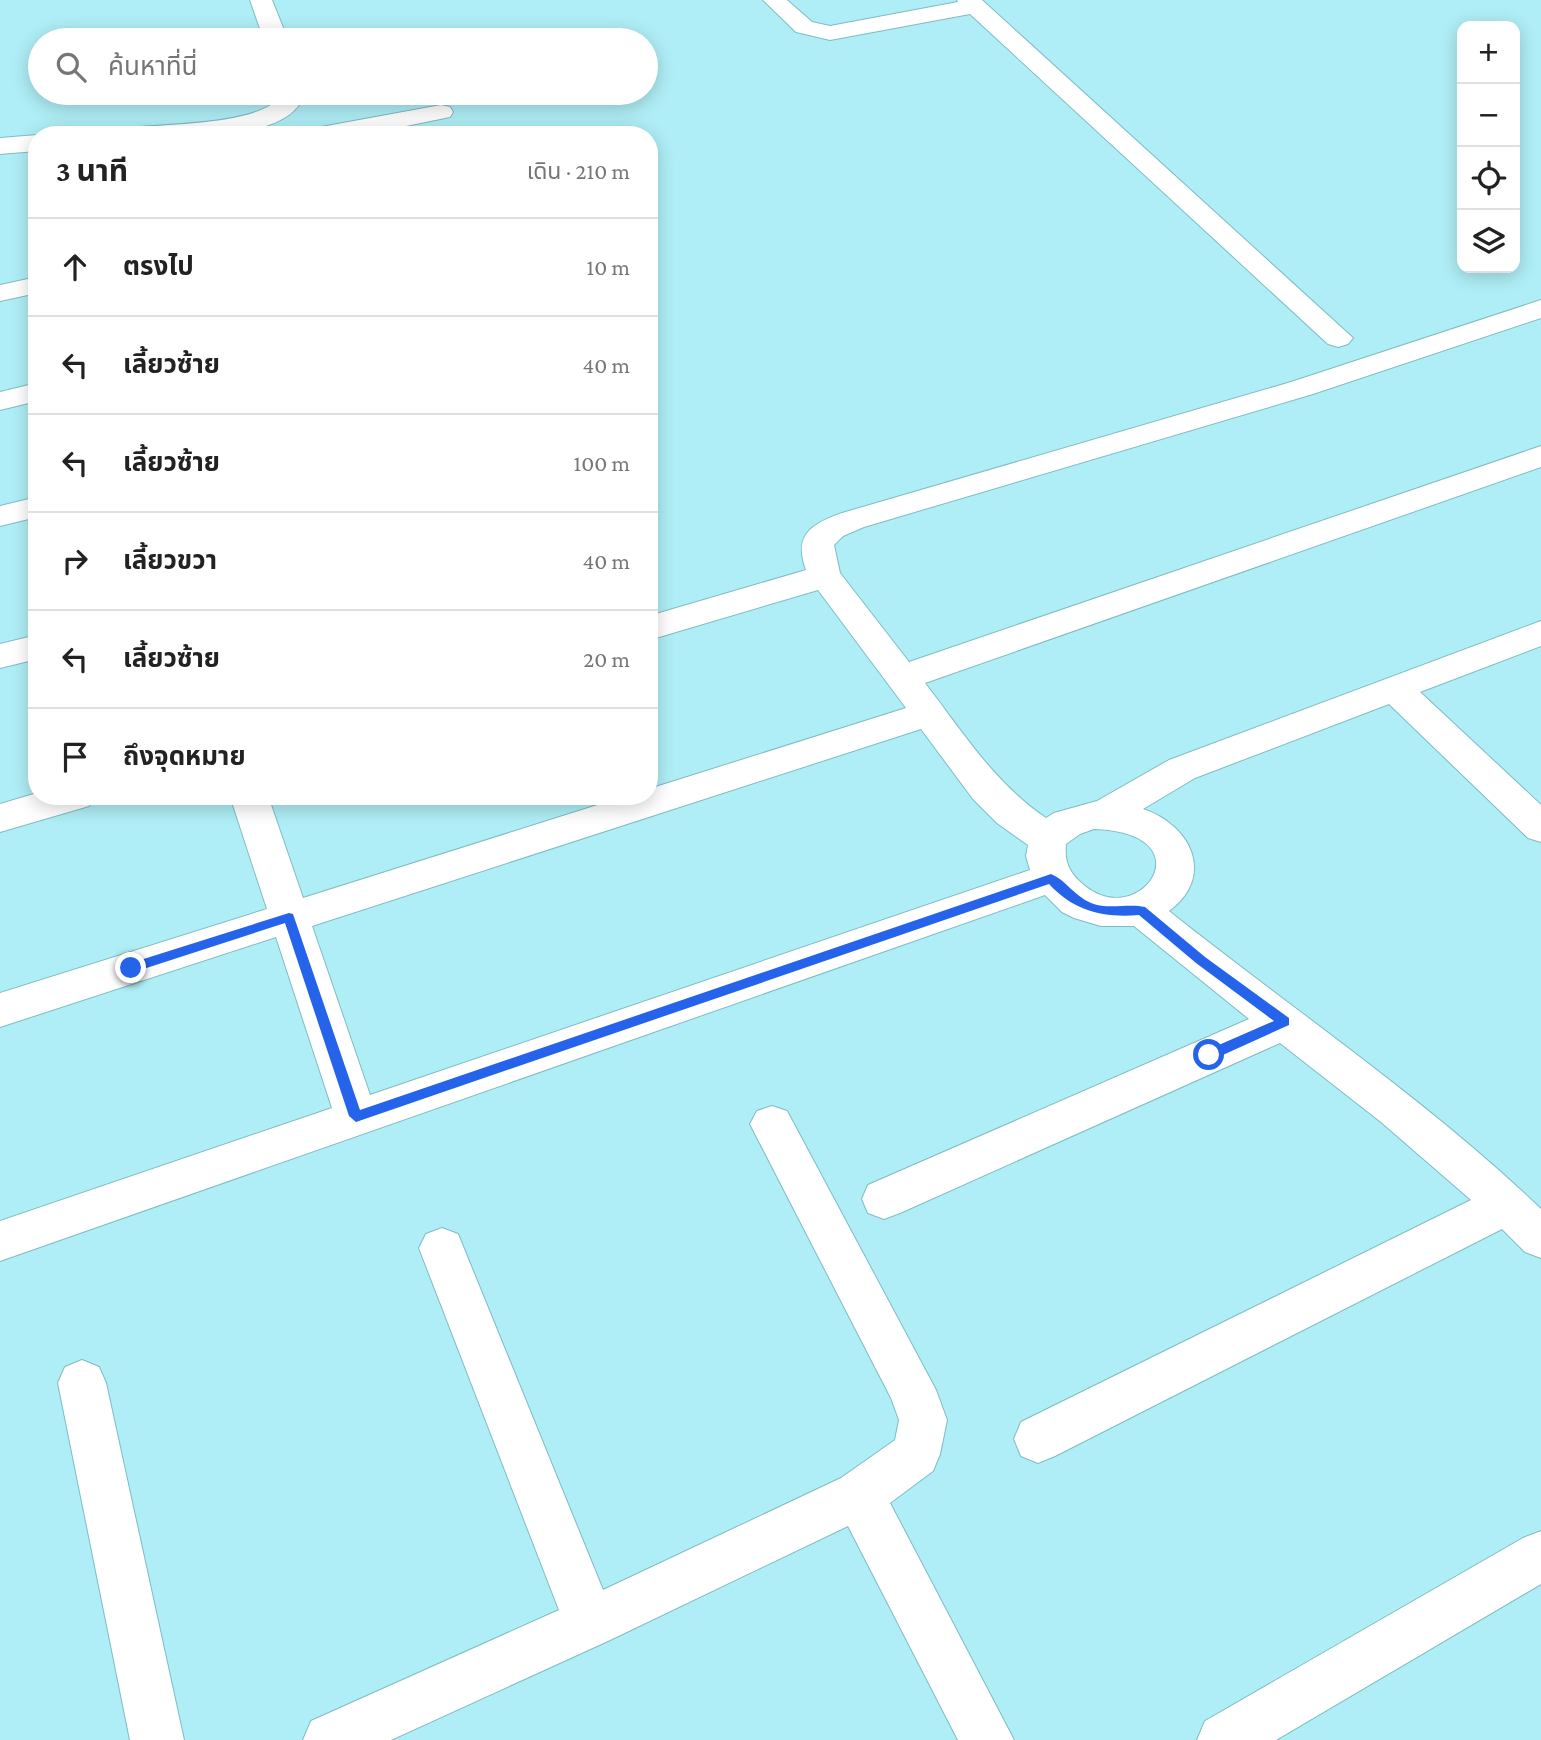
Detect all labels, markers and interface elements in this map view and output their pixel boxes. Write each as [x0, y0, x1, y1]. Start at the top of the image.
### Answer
map controls [1457, 21, 1520, 273]
button: + [1457, 21, 1520, 84]
search box [28, 28, 658, 105]
icon: search [52, 48, 90, 86]
text: ค้นหาที่นี่ [108, 52, 198, 81]
button: − [1457, 84, 1520, 147]
button: locate [1457, 147, 1520, 210]
text: 3 นาที [56, 154, 128, 187]
text: เดิน · 210 m [527, 158, 630, 184]
button: layers [1457, 210, 1520, 273]
icon: ahead [56, 248, 94, 286]
text: ตรงไป [123, 252, 194, 281]
text: 10 m [587, 254, 630, 280]
icon: left [56, 346, 94, 384]
text: เลี้ยวซ้าย [123, 350, 220, 379]
text: 40 m [582, 352, 630, 378]
icon: left [56, 444, 94, 482]
text: เลี้ยวซ้าย [123, 448, 220, 477]
text: 100 m [574, 450, 630, 476]
icon: right [56, 542, 94, 580]
text: เลี้ยวขวา [123, 546, 217, 575]
text: 40 m [582, 548, 630, 574]
icon: left [56, 640, 94, 678]
text: เลี้ยวซ้าย [123, 644, 220, 673]
text: 20 m [583, 646, 630, 672]
icon: arrive [56, 738, 94, 776]
text: ถึงจุดหมาย [123, 742, 246, 771]
route end [115, 952, 146, 983]
route start [1193, 1039, 1224, 1070]

